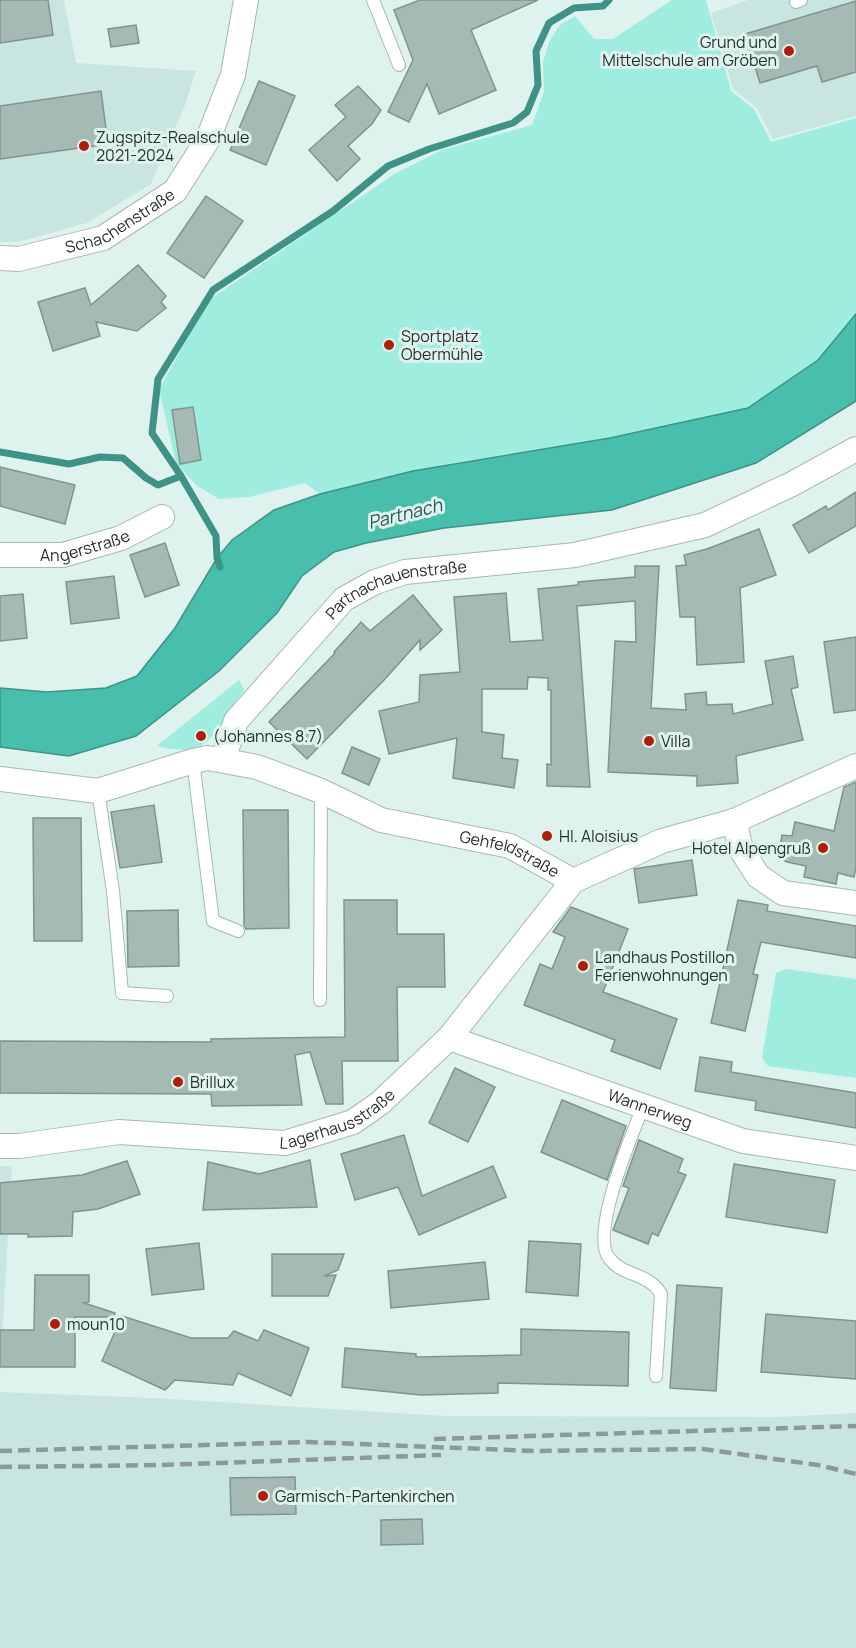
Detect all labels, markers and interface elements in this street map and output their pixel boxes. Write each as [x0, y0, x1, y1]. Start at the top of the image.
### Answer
place label: Grund und Mittelschule am Gröben [602, 31, 777, 71]
marker: Grund und Mittelschule am Gröben [782, 44, 796, 58]
place label: Zugspitz-Realschule 2021-2024 [96, 126, 249, 166]
marker: Zugspitz-Realschule 2021-2024 [77, 139, 91, 153]
street label: Schachenstraße [63, 183, 179, 258]
place label: Sportplatz Obermühle [401, 325, 483, 365]
marker: Sportplatz Obermühle [382, 338, 396, 352]
water label: Partnach [365, 492, 446, 534]
street label: Angerstraße [40, 524, 134, 567]
street label: Partnachauenstraße [320, 555, 468, 624]
place label: (Johannes 8.7) [213, 725, 323, 747]
marker: (Johannes 8.7) [194, 729, 208, 743]
place label: Villa [661, 730, 690, 752]
marker: Villa [642, 734, 656, 748]
street label: Gehfeldstraße [458, 825, 563, 882]
place label: Hl. Aloisius [559, 825, 638, 847]
marker: Hl. Aloisius [540, 829, 554, 843]
place label: Hotel Alpengruß [692, 837, 811, 859]
marker: Hotel Alpengruß [816, 841, 830, 855]
place label: Landhaus Postillon Ferienwohnungen [595, 946, 734, 986]
marker: Landhaus Postillon Ferienwohnungen [576, 959, 590, 973]
place label: Brillux [190, 1071, 235, 1093]
marker: Brillux [171, 1075, 185, 1089]
street label: Wannerweg [605, 1083, 695, 1133]
street label: Lagerhausstraße [279, 1084, 400, 1154]
place label: moun10 [67, 1313, 125, 1335]
marker: moun10 [48, 1317, 62, 1331]
place label: Garmisch-Partenkirchen [275, 1485, 455, 1507]
marker: Garmisch-Partenkirchen [256, 1489, 270, 1503]

